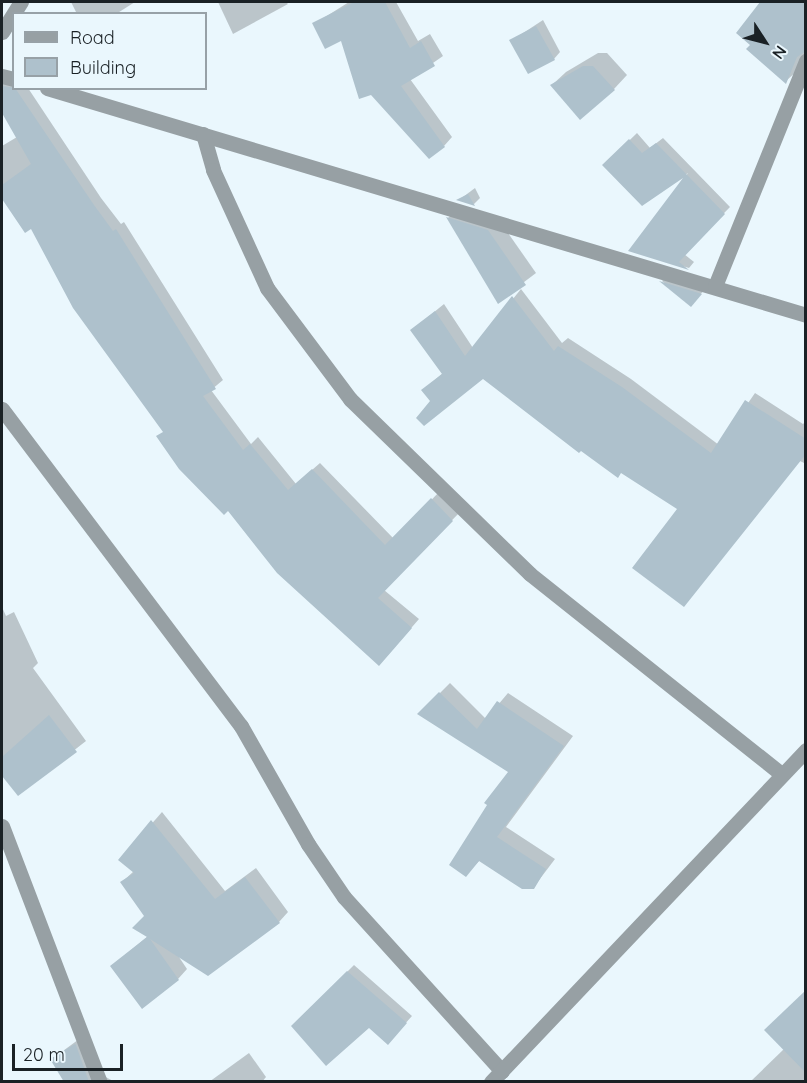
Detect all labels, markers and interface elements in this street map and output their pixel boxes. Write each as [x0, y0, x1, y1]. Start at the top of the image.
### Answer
legend [12, 12, 207, 90]
north arrow [735, 12, 795, 72]
text: Road [70, 26, 115, 49]
text: N [768, 42, 791, 63]
text: Building [70, 56, 136, 79]
scale bar [15, 1032, 126, 1070]
text: 20 m [23, 1043, 65, 1066]

